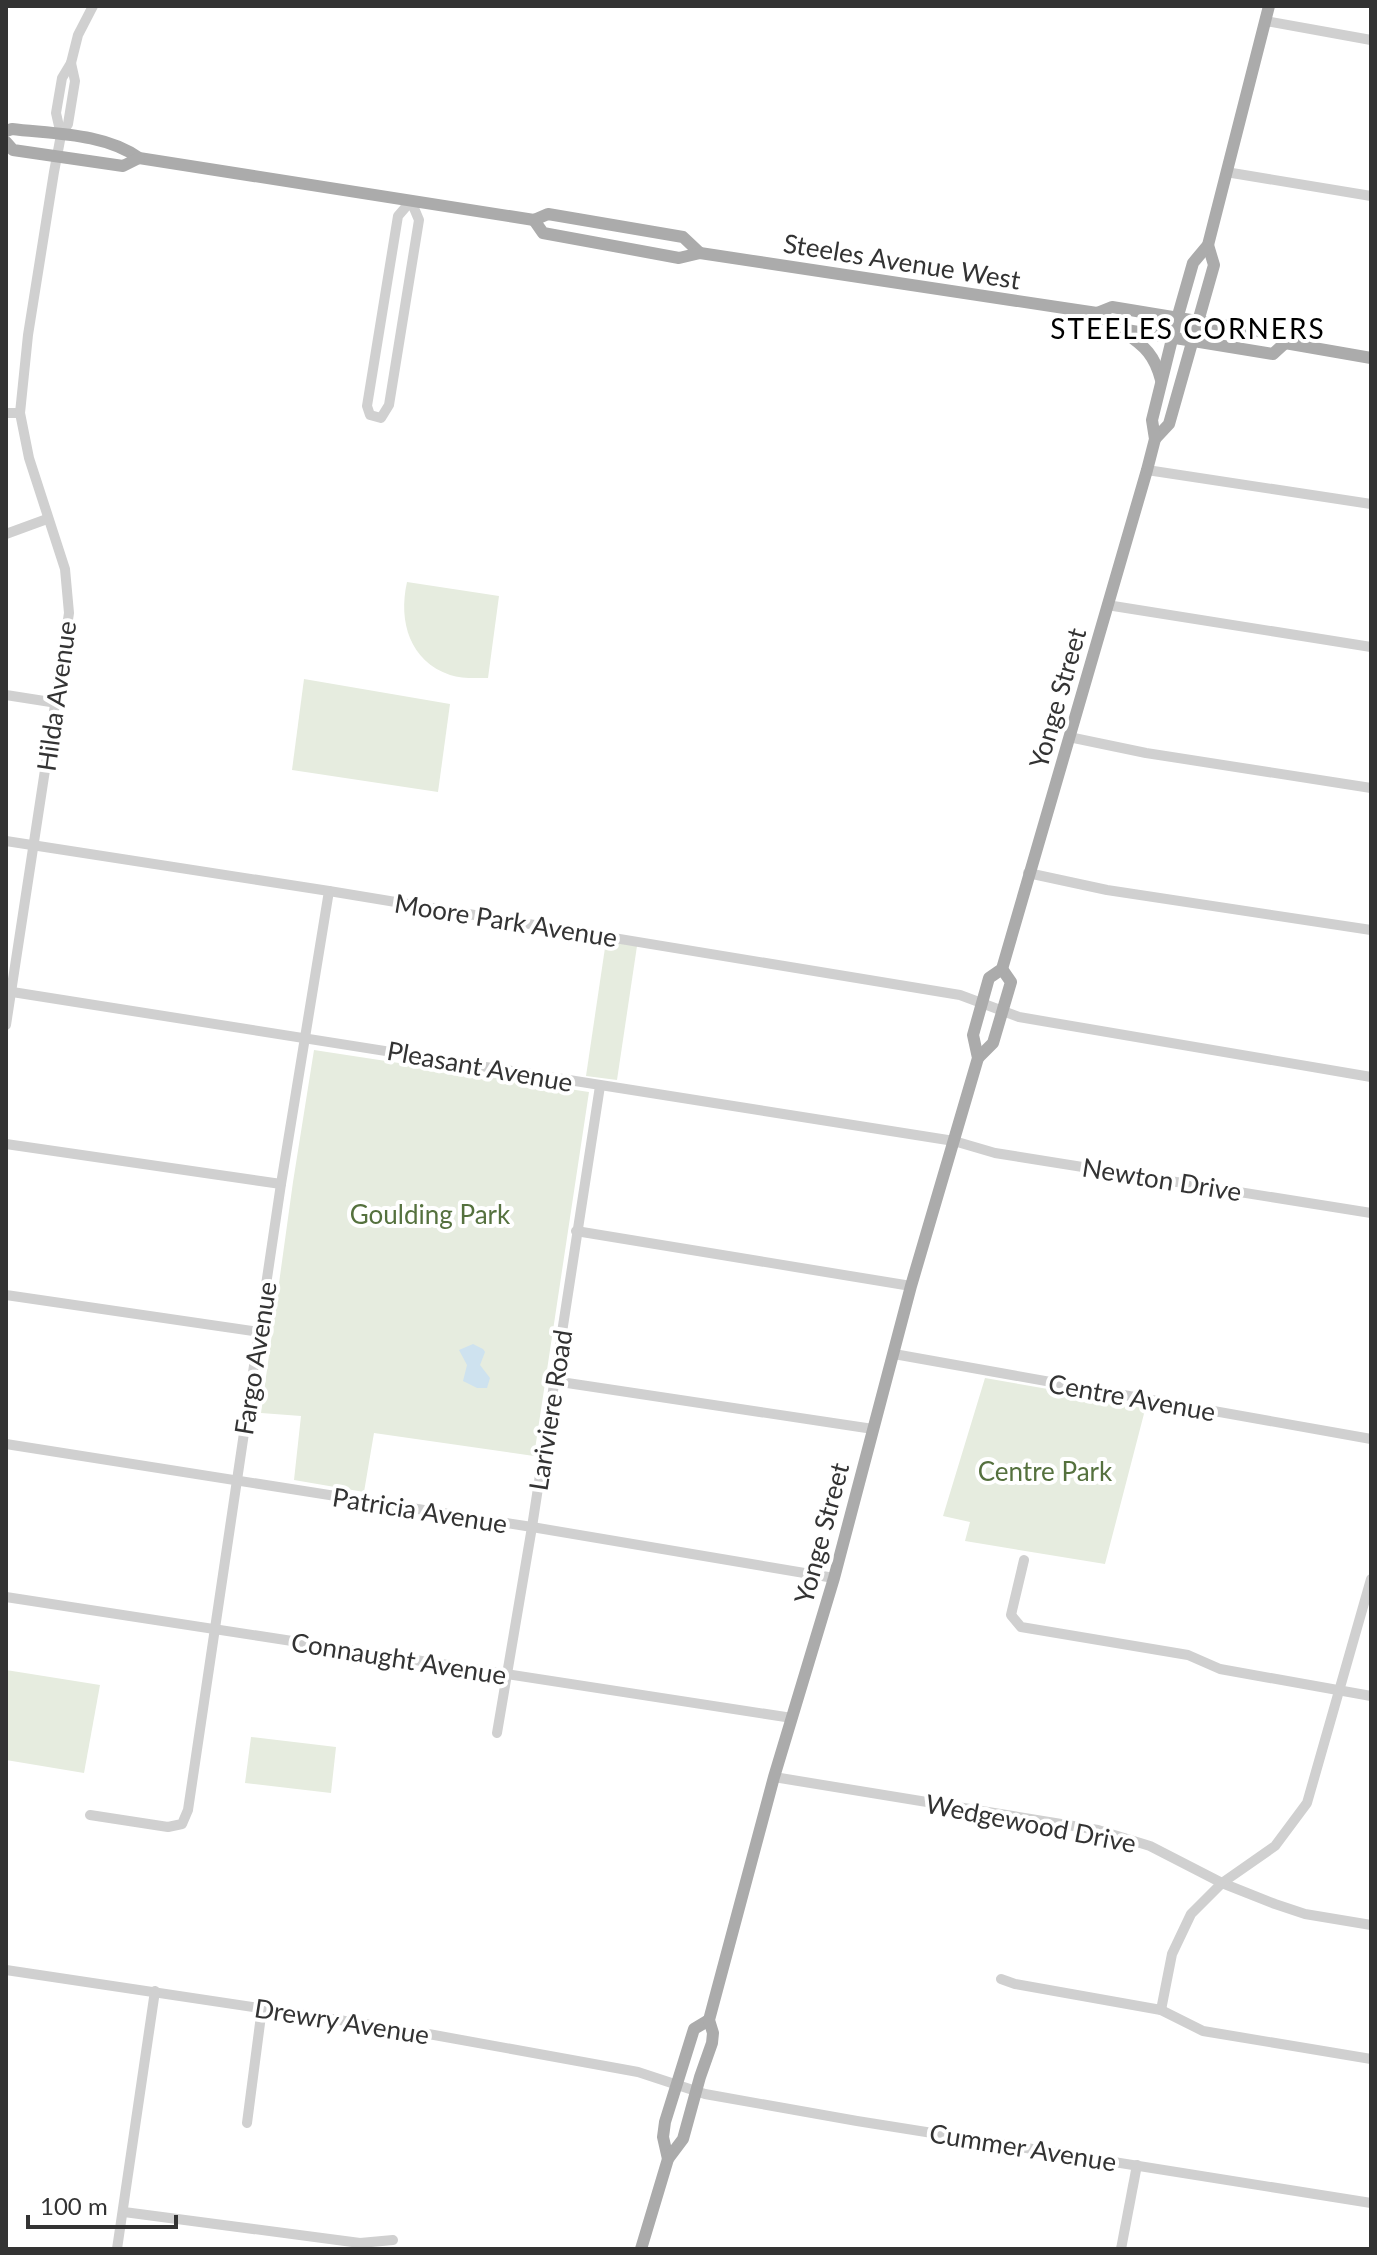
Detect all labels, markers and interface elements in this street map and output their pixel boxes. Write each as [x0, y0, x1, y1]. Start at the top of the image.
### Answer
street label: Steeles Avenue West [781, 226, 1023, 296]
district label: STEELES CORNERS [1050, 311, 1326, 345]
street label: Hilda Avenue [30, 619, 82, 773]
street label: Yonge Street [1022, 623, 1093, 772]
street label: Moore Park Avenue [392, 887, 620, 953]
street label: Pleasant Avenue [385, 1034, 575, 1098]
street label: Newton Drive [1080, 1151, 1244, 1207]
park label: Goulding Park [350, 1198, 511, 1230]
street label: Fargo Avenue [227, 1279, 283, 1437]
street label: Lariviere Road [521, 1327, 579, 1493]
street label: Centre Avenue [1046, 1367, 1218, 1427]
park label: Centre Park [978, 1455, 1113, 1487]
street label: Yonge Street [787, 1458, 855, 1607]
street label: Patricia Avenue [330, 1480, 510, 1540]
street label: Connaught Avenue [289, 1625, 509, 1691]
street label: Wedgewood Drive [923, 1787, 1139, 1859]
street label: Drewry Avenue [252, 1991, 432, 2051]
street label: Cummer Avenue [927, 2116, 1119, 2178]
scale bar [28, 2179, 176, 2229]
text: 100 m [40, 2191, 108, 2220]

